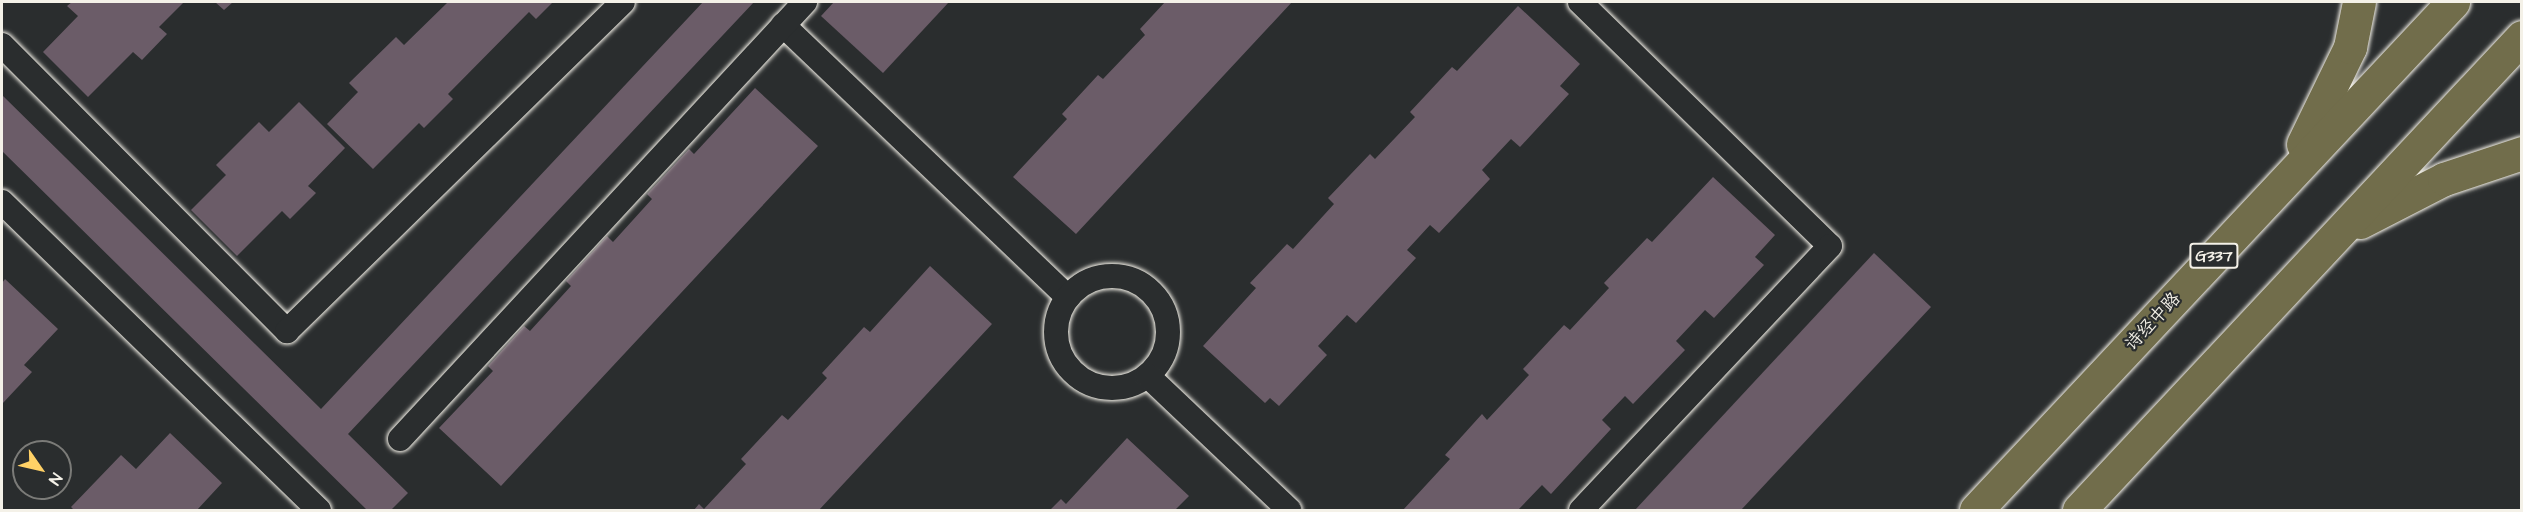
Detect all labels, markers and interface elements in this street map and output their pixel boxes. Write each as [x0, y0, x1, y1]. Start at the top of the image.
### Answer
road number: G337 [2188, 243, 2240, 269]
street label: 诗经中路 [2121, 288, 2185, 356]
north arrow [12, 440, 72, 500]
text: N [43, 469, 67, 489]

